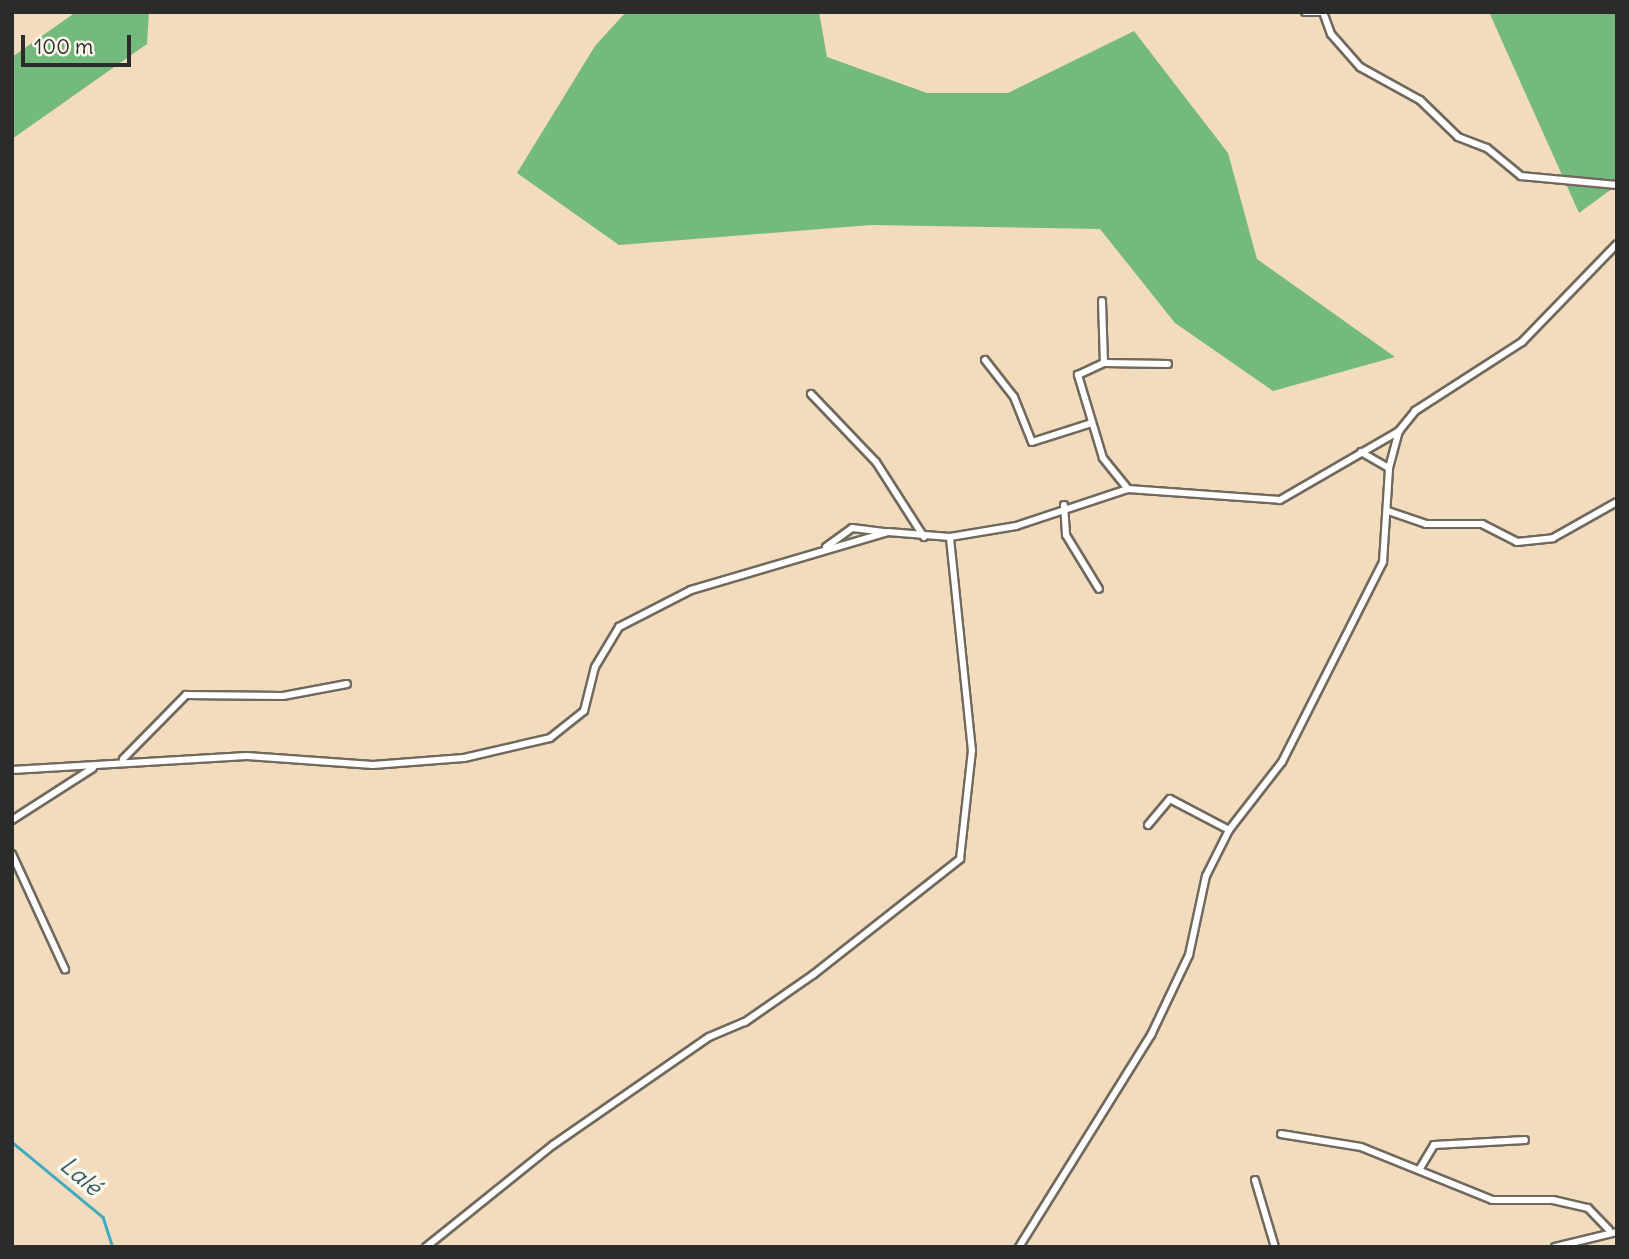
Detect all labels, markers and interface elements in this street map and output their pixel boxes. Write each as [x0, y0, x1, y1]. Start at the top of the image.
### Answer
scale bar [24, 21, 135, 65]
text: 100 m [34, 33, 93, 60]
water label: Lalé [55, 1151, 107, 1201]

